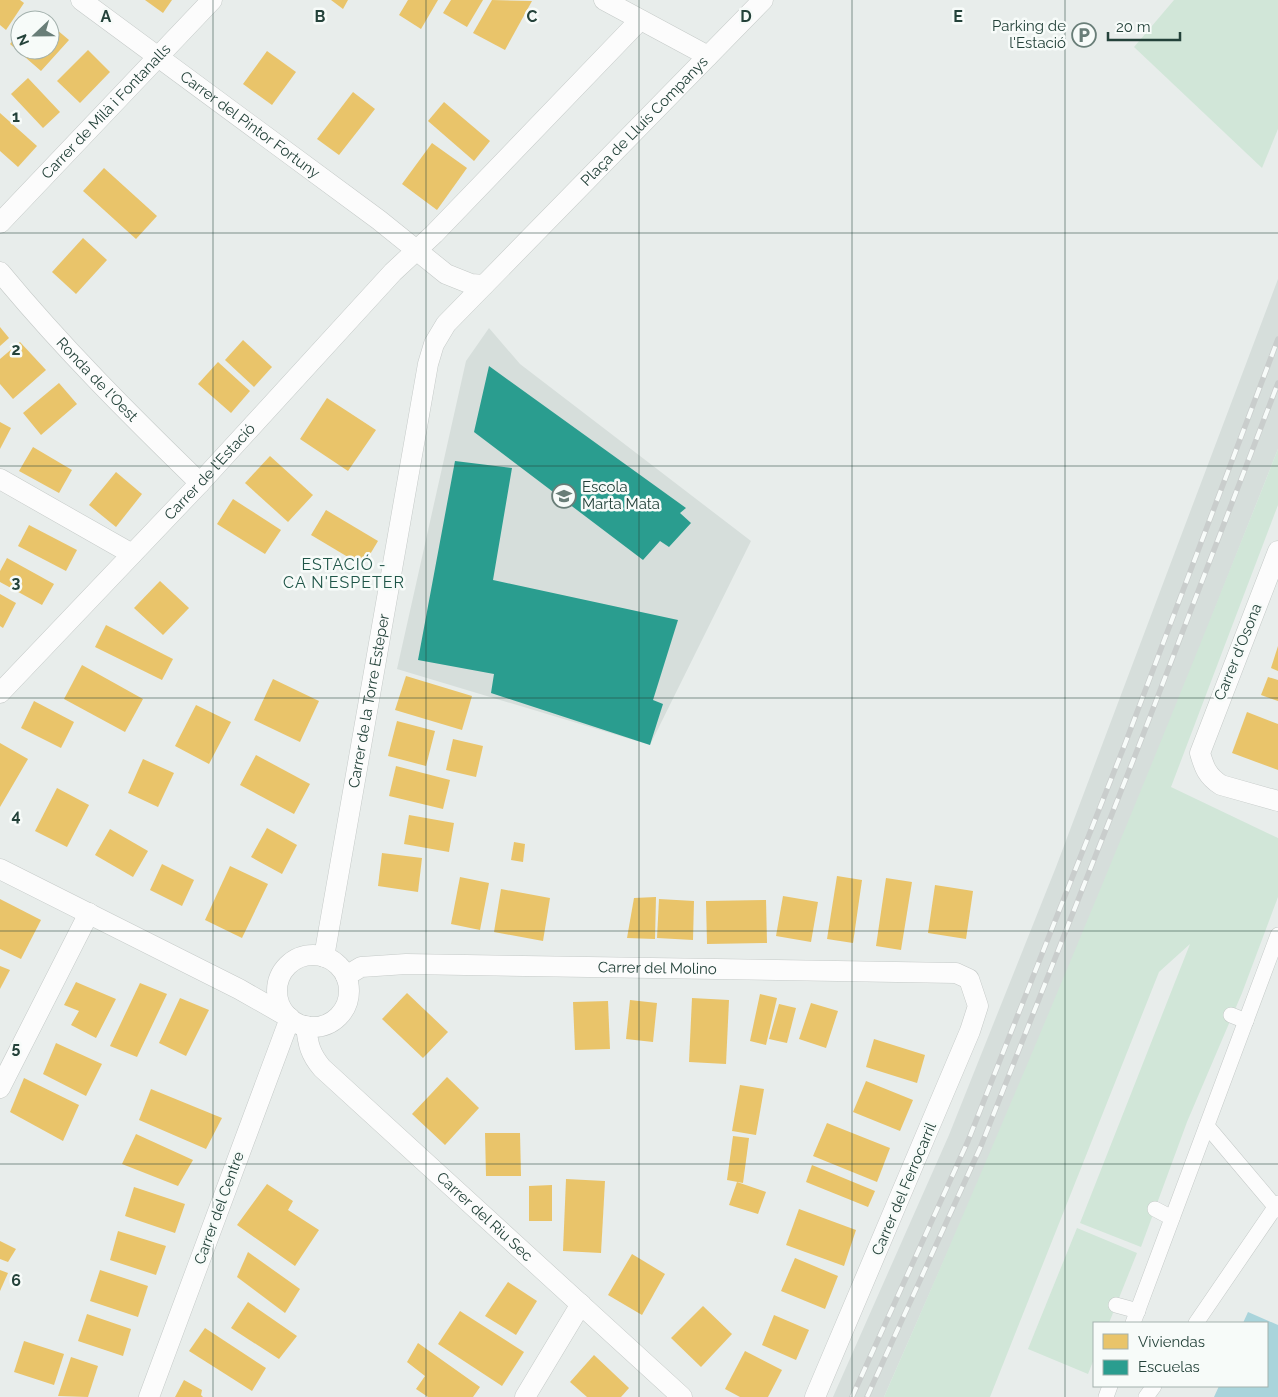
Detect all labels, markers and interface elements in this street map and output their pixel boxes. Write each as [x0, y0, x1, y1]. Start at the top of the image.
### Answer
text: A [101, 7, 112, 26]
text: B [315, 7, 326, 26]
text: C [527, 7, 538, 26]
text: D [740, 7, 752, 26]
text: E [953, 7, 963, 26]
north arrow [10, 10, 60, 60]
scale bar [1108, 10, 1180, 42]
place label: Parking de l'Estació [992, 17, 1066, 52]
text: 20 m [1116, 18, 1151, 36]
parking icon: Parking de l'Estació [1071, 22, 1097, 48]
text: N [14, 32, 32, 48]
street label: Carrer de Milà i Fontanalls [38, 40, 174, 183]
street label: Plaça de Lluís Companys [577, 53, 712, 190]
street label: Carrer del Pintor Fortuny [177, 67, 323, 182]
text: 1 [12, 107, 20, 126]
street label: Ronda de l'Oest [53, 334, 142, 425]
text: 2 [11, 340, 21, 359]
street label: Carrer de l'Estació [161, 420, 259, 524]
place label: Escola Marta Mata [582, 478, 660, 513]
school or university icon: Escola Marta Mata [551, 483, 577, 509]
district label: ESTACIÓ - CA N'ESPETER [283, 554, 405, 592]
text: 3 [12, 573, 21, 592]
street label: Carrer d'Osona [1210, 601, 1266, 703]
street label: Carrer de la Torre Esteper [345, 612, 393, 790]
text: 4 [11, 806, 21, 825]
street label: Carrer del Molino [598, 958, 717, 978]
text: 5 [12, 1038, 21, 1057]
street label: Carrer del Ferrocarril [868, 1119, 940, 1258]
street label: Carrer del Centre [190, 1149, 248, 1267]
street label: Carrer del Riu Sec [433, 1168, 536, 1265]
text: 6 [11, 1271, 21, 1290]
legend [1093, 1322, 1268, 1387]
text: Viviendas [1138, 1333, 1205, 1351]
text: Escuelas [1138, 1358, 1200, 1376]

